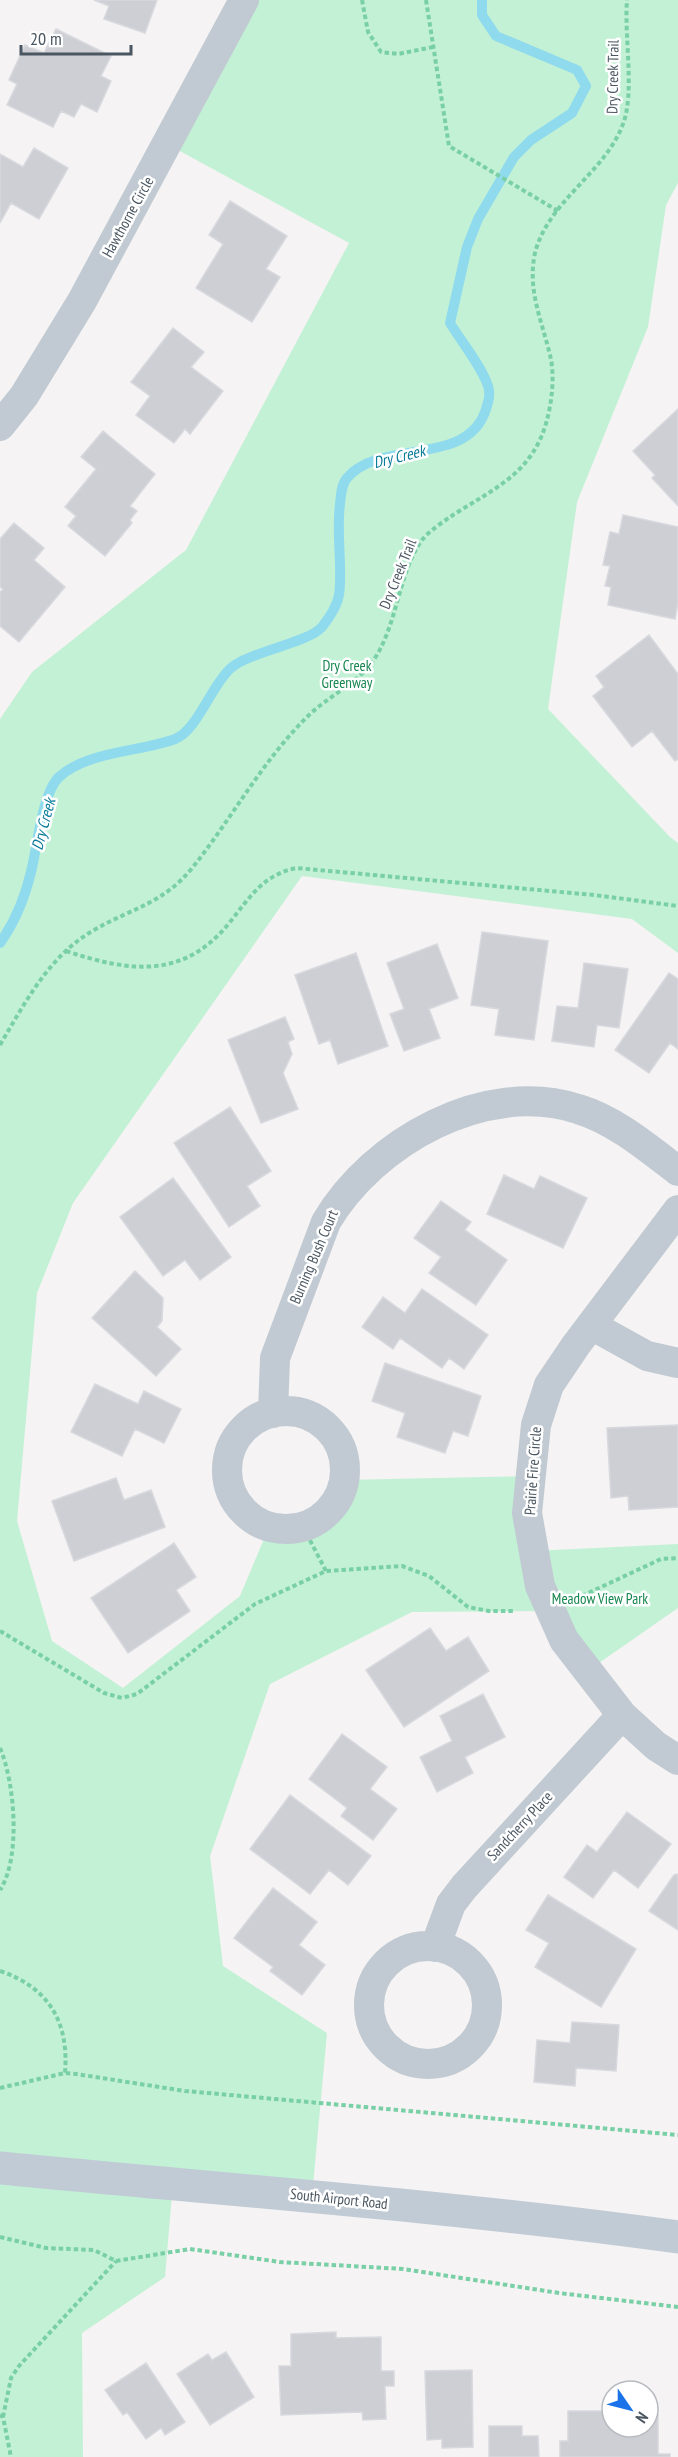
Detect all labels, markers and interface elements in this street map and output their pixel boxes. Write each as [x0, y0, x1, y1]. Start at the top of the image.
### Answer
scale bar [21, 18, 130, 56]
text: 20 m [30, 27, 62, 50]
street label: Dry Creek Trail [602, 39, 623, 114]
street label: Hawthorne Circle [98, 173, 158, 260]
water label: Dry Creek [371, 440, 429, 472]
street label: Dry Creek Trail [375, 535, 420, 612]
park label: Dry Creek Greenway [322, 656, 373, 692]
water label: Dry Creek [27, 794, 60, 852]
street label: Burning Bush Court [285, 1207, 342, 1307]
street label: Prairie Fire Circle [520, 1426, 545, 1516]
park label: Meadow View Park [552, 1589, 648, 1608]
street label: Sandcherry Place [483, 1787, 557, 1864]
street label: South Airport Road [289, 2184, 389, 2213]
north arrow [600, 2379, 660, 2439]
text: N [632, 2408, 653, 2427]

